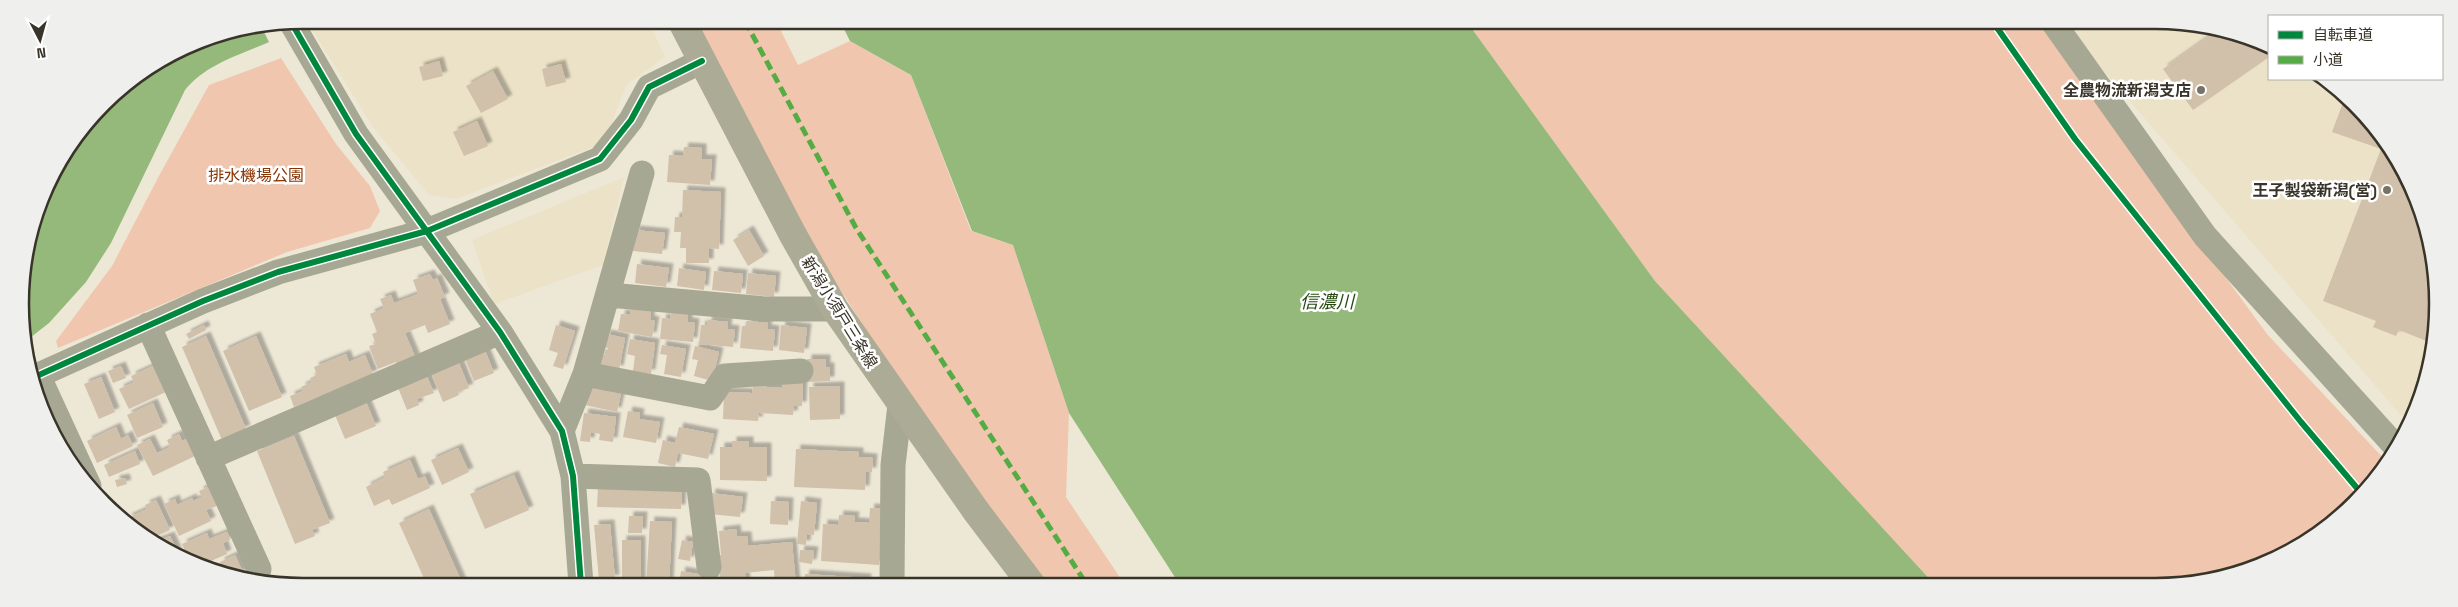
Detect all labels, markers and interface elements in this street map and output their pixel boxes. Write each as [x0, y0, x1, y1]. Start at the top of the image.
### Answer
north arrow [15, 15, 65, 65]
legend [2268, 15, 2443, 80]
text: 自転車道 [2313, 25, 2373, 44]
text: N [36, 43, 47, 62]
text: 小道 [2313, 50, 2343, 69]
place label: 全農物流新潟支店 [2063, 80, 2191, 101]
marker: 全農物流新潟支店 [2195, 84, 2207, 96]
park label: 排水機場公園 [208, 165, 304, 186]
place label: 王子製袋新潟(営) [2252, 180, 2377, 201]
marker: 王子製袋新潟(営) [2381, 184, 2393, 196]
street label: 新潟小須戸三条線 [797, 252, 882, 372]
water label: 信濃川 [1300, 290, 1356, 313]

